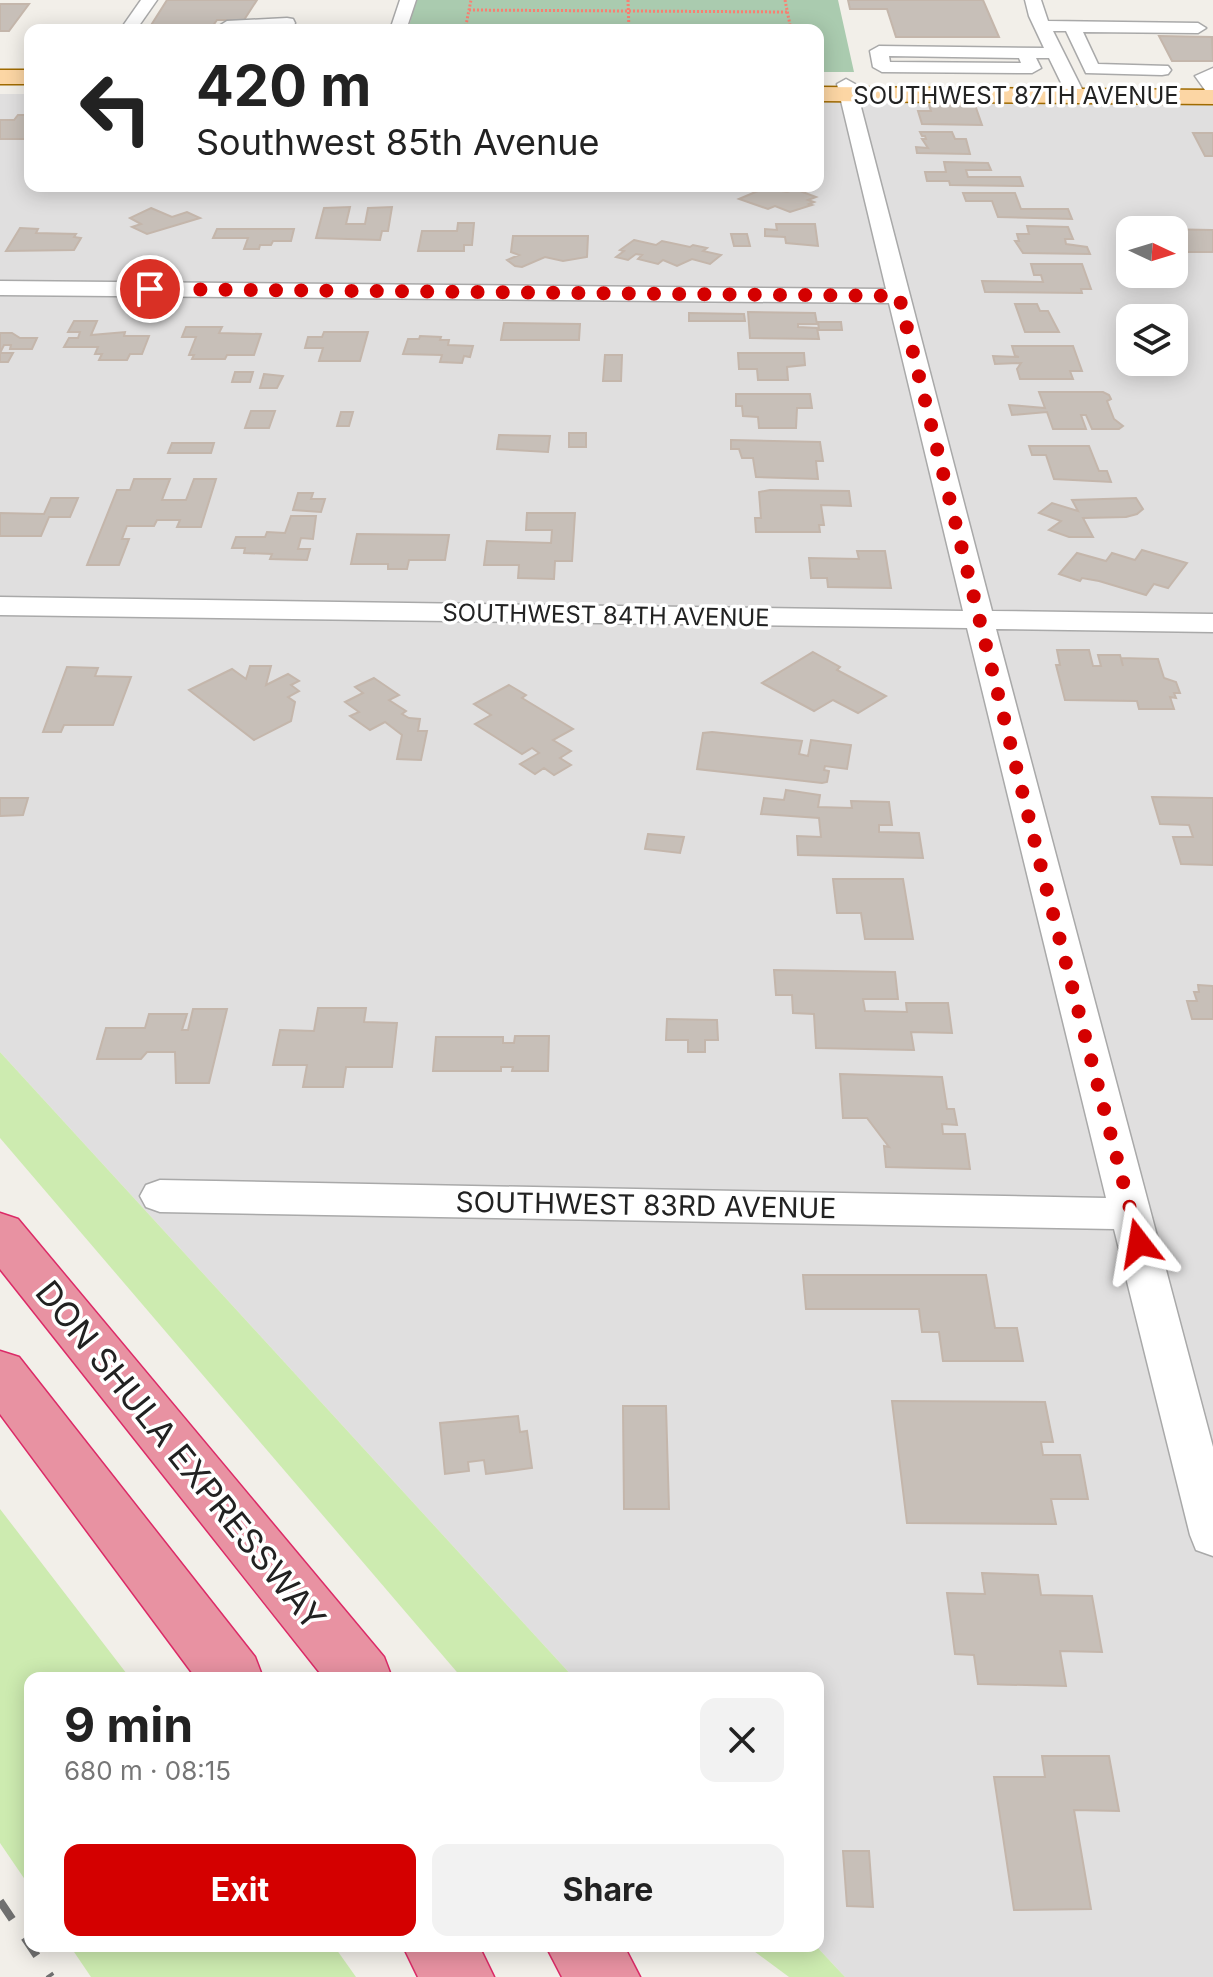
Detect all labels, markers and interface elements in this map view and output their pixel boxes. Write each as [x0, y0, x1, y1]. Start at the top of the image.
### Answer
text: 420 m [196, 52, 371, 120]
icon: left [64, 56, 168, 160]
street label: SOUTHWEST 87TH AVENUE [853, 81, 1179, 110]
text: Southwest 85th Avenue [196, 120, 600, 164]
north arrow [1116, 216, 1188, 288]
map controls [1116, 216, 1188, 376]
pin [116, 255, 184, 323]
icon: arrive [128, 267, 172, 311]
button: layers [1116, 304, 1188, 376]
street label: SOUTHWEST 84TH AVENUE [442, 598, 770, 632]
street label: SOUTHWEST 83RD AVENUE [455, 1185, 837, 1225]
position arrow [1097, 1201, 1181, 1285]
street label: DON SHULA EXPRESSWAY [27, 1272, 335, 1638]
text: 9 min [64, 1695, 193, 1754]
button: close [700, 1698, 784, 1782]
text: 680 m · 08:15 [64, 1755, 231, 1786]
button: Exit [64, 1844, 416, 1936]
button: Share [432, 1844, 784, 1936]

